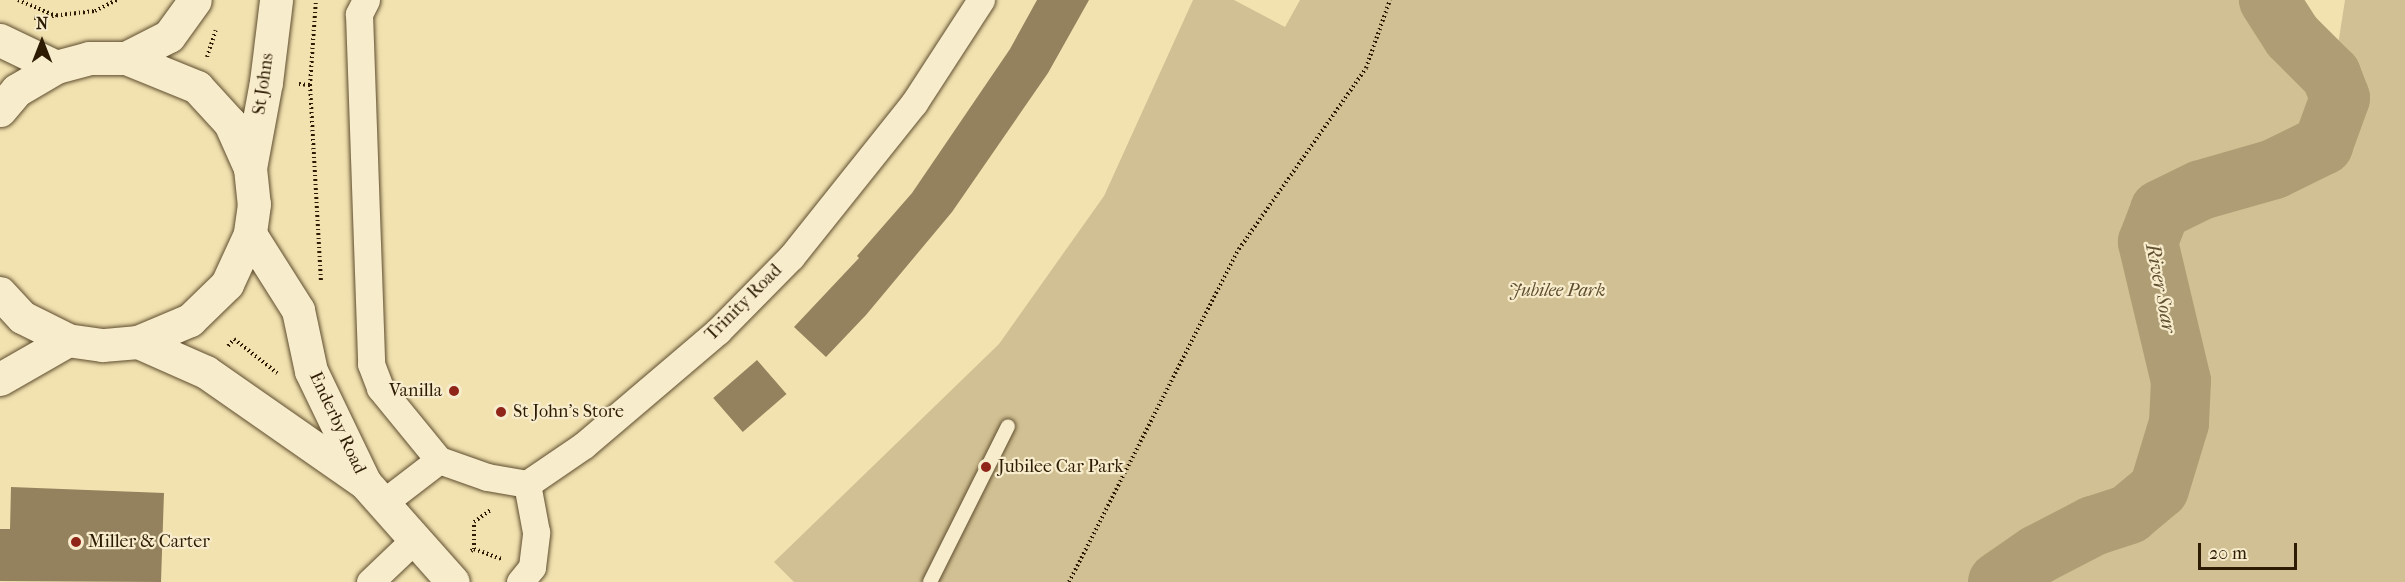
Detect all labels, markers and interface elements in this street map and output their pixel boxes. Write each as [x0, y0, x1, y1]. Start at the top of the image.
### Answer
north arrow [12, 12, 72, 72]
text: N [36, 14, 48, 33]
street label: St Johns [249, 52, 279, 116]
water label: River Soar [2141, 241, 2181, 335]
street label: Trinity Road [701, 260, 787, 346]
park label: Jubilee Park [1509, 280, 1605, 302]
street label: Enderby Road [304, 369, 370, 477]
place label: Vanilla [389, 380, 442, 402]
marker: Vanilla [447, 384, 461, 398]
place label: St John's Store [513, 401, 624, 423]
marker: St John's Store [494, 405, 508, 419]
place label: Jubilee Car Park [998, 456, 1123, 478]
marker: Jubilee Car Park [979, 460, 993, 474]
place label: Miller & Carter [88, 531, 210, 553]
scale bar [2201, 531, 2300, 569]
marker: Miller & Carter [69, 535, 83, 549]
text: 20 m [2209, 543, 2247, 564]

